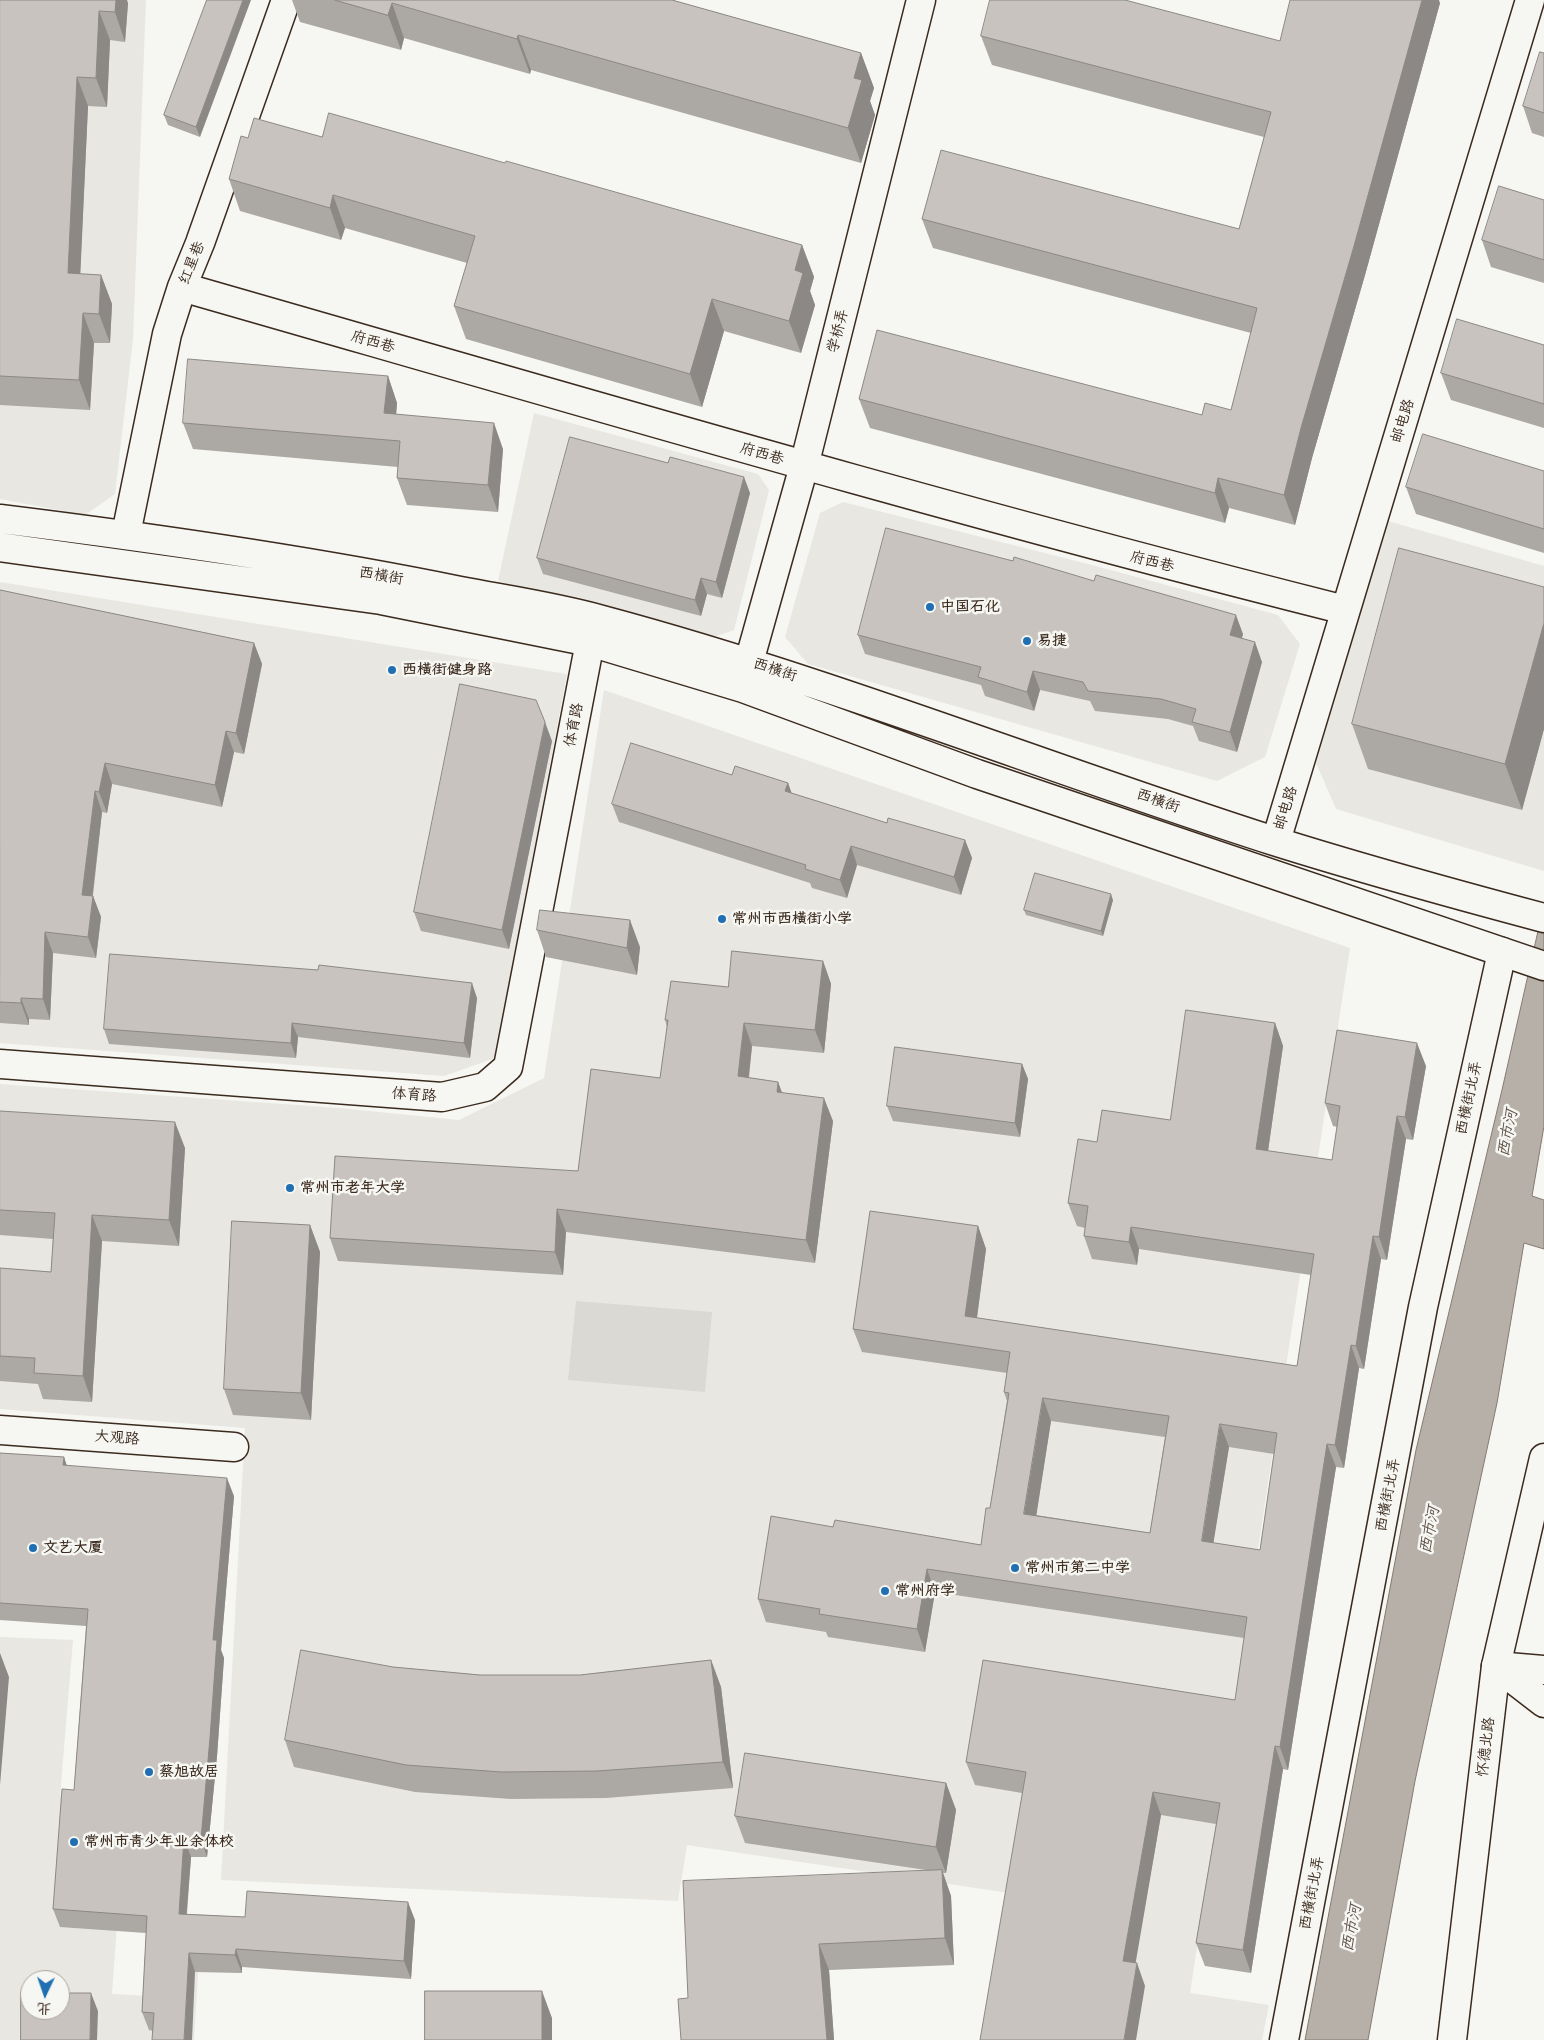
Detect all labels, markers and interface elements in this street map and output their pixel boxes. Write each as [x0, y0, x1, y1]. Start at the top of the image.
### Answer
street label: 红星巷 [175, 239, 209, 287]
street label: 学桥弄 [824, 307, 852, 355]
street label: 府西巷 [349, 327, 397, 357]
street label: 邮电路 [1388, 397, 1418, 445]
street label: 府西巷 [738, 439, 786, 469]
street label: 府西巷 [1128, 548, 1176, 576]
street label: 西横街 [357, 563, 405, 589]
place label: 中国石化 [940, 598, 1000, 616]
marker: 中国石化 [924, 601, 936, 613]
place label: 易捷 [1037, 632, 1067, 650]
marker: 易捷 [1021, 635, 1033, 647]
street label: 西横街 [751, 654, 799, 686]
place label: 西横街健身路 [402, 661, 492, 679]
marker: 西横街健身路 [386, 664, 398, 676]
street label: 体育路 [561, 701, 587, 749]
street label: 邮电路 [1271, 784, 1301, 832]
street label: 西横街 [1134, 785, 1182, 817]
place label: 常州市西横街小学 [732, 910, 852, 928]
marker: 常州市西横街小学 [716, 913, 728, 925]
street label: 西横街北弄 [1452, 1059, 1486, 1137]
street label: 体育路 [391, 1084, 437, 1106]
water label: 西市河 [1494, 1108, 1522, 1158]
place label: 常州市老年大学 [300, 1179, 405, 1197]
marker: 常州市老年大学 [284, 1182, 296, 1194]
street label: 大观路 [94, 1427, 140, 1449]
street label: 西横街北弄 [1372, 1456, 1404, 1534]
water label: 西市河 [1416, 1505, 1444, 1555]
place label: 文艺大厦 [43, 1539, 103, 1557]
marker: 文艺大厦 [27, 1542, 39, 1554]
place label: 常州市第二中学 [1025, 1559, 1130, 1577]
marker: 常州市第二中学 [1009, 1562, 1021, 1574]
place label: 常州府学 [895, 1582, 955, 1600]
marker: 常州府学 [879, 1585, 891, 1597]
street label: 怀德北路 [1473, 1716, 1499, 1778]
place label: 蔡旭故居 [159, 1763, 219, 1781]
marker: 蔡旭故居 [143, 1766, 155, 1778]
place label: 常州市青少年业余体校 [84, 1833, 234, 1851]
marker: 常州市青少年业余体校 [68, 1836, 80, 1848]
street label: 西横街北弄 [1296, 1854, 1328, 1932]
water label: 西市河 [1338, 1903, 1366, 1953]
north arrow [20, 1970, 70, 2020]
text: 北 [37, 1999, 52, 2020]

